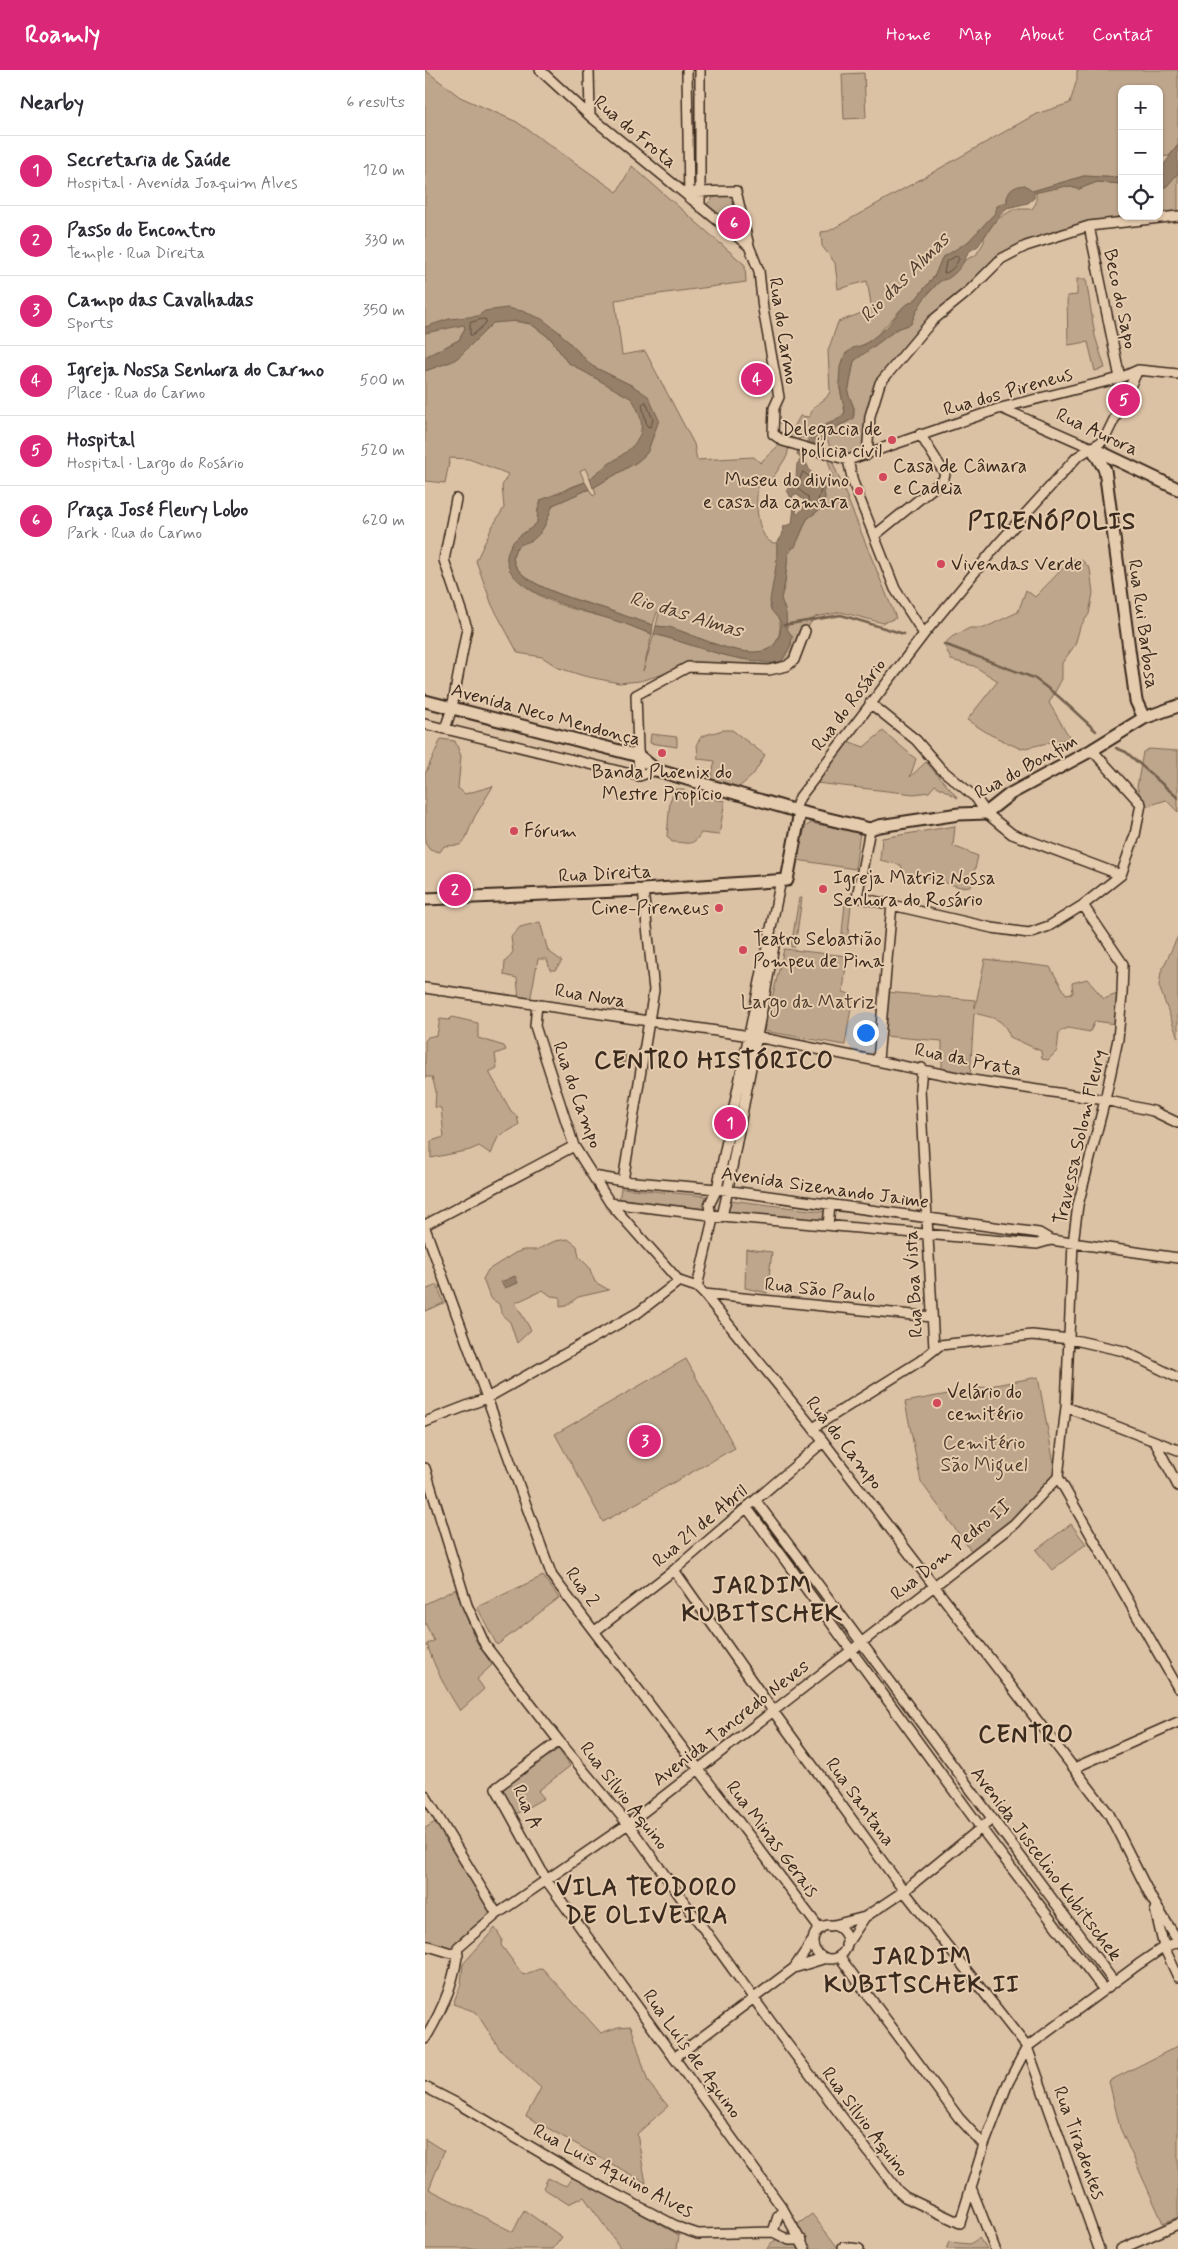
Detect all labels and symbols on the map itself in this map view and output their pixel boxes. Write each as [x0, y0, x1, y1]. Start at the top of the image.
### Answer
street label: Rua do Frota [588, 90, 682, 174]
pin: 6 [718, 204, 750, 242]
water label: Rio das Almas [854, 226, 957, 329]
street label: Beco do Sapo [1097, 247, 1143, 351]
street label: Rua do Carmo [762, 276, 804, 386]
pin: 4 [741, 360, 773, 398]
street label: Rua dos Pireneus [941, 362, 1075, 422]
pin: 5 [1108, 381, 1140, 419]
street label: Rua Aurora [1052, 402, 1142, 462]
place label: Delegacia de polícia civil [781, 417, 882, 464]
marker: Delegacia de polícia civil [886, 434, 898, 446]
place label: Casa de Câmara e Cadeia [893, 454, 1027, 501]
place label: Museu do divino e casa da camara [703, 468, 849, 515]
marker: Casa de Câmara e Cadeia [877, 471, 889, 483]
marker: Museu do divino e casa da camara [853, 485, 865, 497]
district label: PIRENÓPOLIS [968, 507, 1136, 538]
place label: Vivendas Verde [951, 552, 1082, 577]
marker: Vivendas Verde [935, 558, 947, 570]
street label: Rua Rui Barbosa [1122, 558, 1164, 690]
water label: Rio das Almas [626, 585, 748, 646]
street label: Rua do Rosário [806, 654, 892, 756]
street label: Avenida Neco Mendonça [448, 678, 644, 752]
street label: Rua do Bonfim [970, 728, 1082, 806]
marker: Banda Phoenix do Mestre Propício [656, 747, 668, 759]
place label: Banda Phoenix do Mestre Propício [592, 760, 732, 807]
place label: Fórum [524, 819, 577, 844]
marker: Fórum [508, 825, 520, 837]
street label: Rua Direita [558, 859, 652, 889]
place label: Igreja Matriz Nossa Senhora do Rosário [833, 866, 996, 913]
pin: 2 [439, 871, 471, 909]
marker: Igreja Matriz Nossa Senhora do Rosário [817, 883, 829, 895]
place label: Cine-Pireneus [591, 896, 710, 921]
marker: Cine-Pireneus [713, 902, 725, 914]
place label: Teatro Sebastião Pompeu de Pina [753, 927, 885, 974]
marker: Teatro Sebastião Pompeu de Pina [737, 944, 749, 956]
street label: Rua Nova [553, 978, 627, 1014]
park label: Largo da Matriz [741, 990, 875, 1017]
your location [853, 1020, 879, 1046]
street label: Rua da Prata [913, 1037, 1023, 1083]
street label: Rua do Campo [546, 1038, 608, 1152]
district label: CENTRO HISTÓRICO [594, 1046, 834, 1077]
street label: Travessa Solom Fleury [1048, 1047, 1112, 1227]
pin: 1 [714, 1104, 746, 1142]
street label: Avenida Sizenando Jaime [720, 1161, 930, 1215]
street label: Rua Boa Vista [899, 1230, 929, 1338]
street label: Rua São Paulo [763, 1272, 877, 1308]
place label: Velário do cemitério [947, 1380, 1024, 1427]
street label: Rua do Campo [800, 1391, 888, 1495]
marker: Velário do cemitério [931, 1397, 943, 1409]
pin: 3 [629, 1422, 661, 1460]
park label: Cemitério São Miguel [940, 1431, 1028, 1481]
street label: Rua 21 de Abril [647, 1479, 753, 1573]
street label: Rua Dom Pedro II [885, 1493, 1017, 1607]
street label: Rua 2 [559, 1562, 605, 1612]
district label: JARDIM KUBITSCHEK [681, 1571, 843, 1630]
street label: Avenida Tancredo Neves [647, 1654, 815, 1792]
district label: CENTRO [978, 1720, 1074, 1751]
street label: Rua Silvio Aquino [574, 1737, 674, 1855]
street label: Rua Santana [819, 1753, 901, 1851]
street label: Avenida Juscelino Kubitschek [965, 1762, 1128, 1966]
street label: Rua Minas Gerais [720, 1776, 824, 1902]
street label: Rua A [506, 1781, 548, 1833]
district label: VILA TEODORO DE OLIVEIRA [556, 1873, 738, 1932]
district label: JARDIM KUBITSCHEK II [824, 1942, 1020, 2001]
street label: Rua Luís de Aquino [637, 1984, 747, 2124]
street label: Rua Silvio Aquino [816, 2062, 914, 2182]
street label: Rua Tiradentes [1047, 2083, 1111, 2203]
street label: Rua Luis Aquino Alves [528, 2118, 698, 2224]

